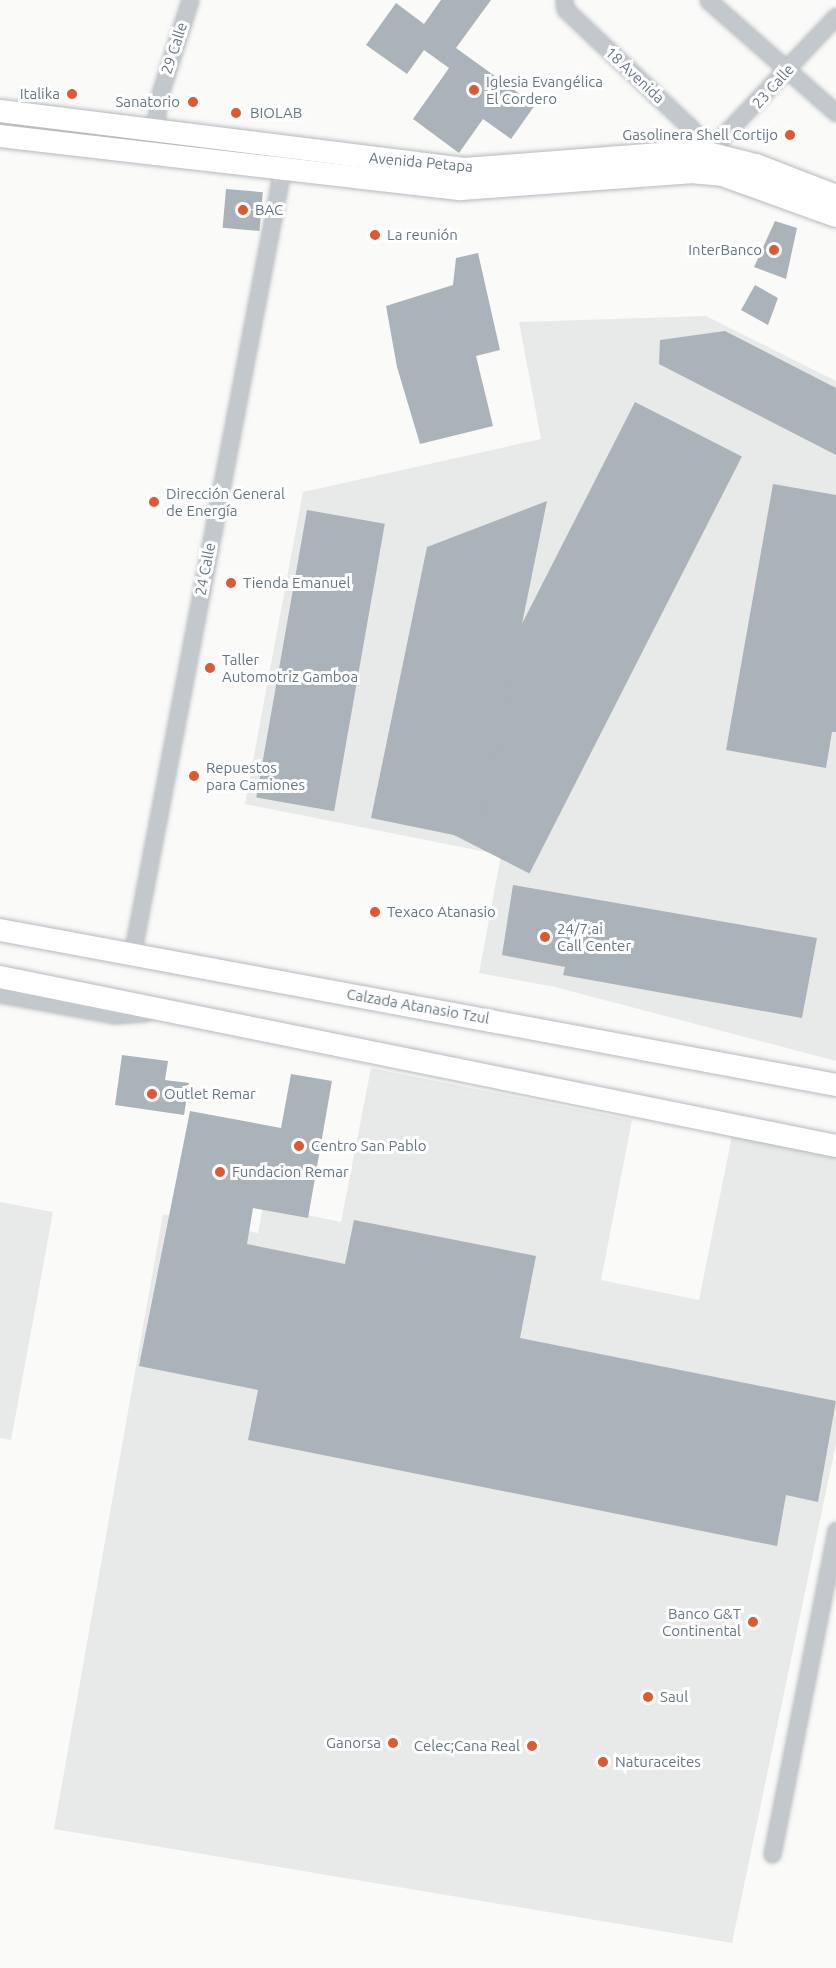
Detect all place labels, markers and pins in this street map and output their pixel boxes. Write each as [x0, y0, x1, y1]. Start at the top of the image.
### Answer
place label: Iglesia Evangélica El Cordero [486, 72, 603, 107]
marker: Iglesia Evangélica El Cordero [467, 83, 481, 97]
place label: Italika [20, 85, 60, 103]
marker: Italika [65, 87, 79, 101]
place label: Sanatorio [115, 93, 180, 111]
marker: Sanatorio [184, 93, 202, 111]
marker: BIOLAB [227, 104, 245, 122]
place label: BIOLAB [250, 104, 302, 122]
place label: Gasolinera Shell Cortijo [622, 126, 778, 144]
marker: Gasolinera Shell Cortijo [783, 128, 797, 142]
place label: BAC [255, 201, 283, 219]
marker: BAC [236, 203, 250, 217]
place label: La reunión [387, 226, 458, 244]
marker: La reunión [368, 228, 382, 242]
place label: InterBanco [688, 241, 762, 259]
marker: InterBanco [767, 243, 781, 257]
place label: Dirección General de Energía [166, 484, 285, 519]
marker: Dirección General de Energía [147, 495, 161, 509]
place label: Tienda Emanuel [243, 574, 350, 592]
marker: Tienda Emanuel [224, 576, 238, 590]
place label: Taller Automotriz Gamboa [222, 650, 358, 685]
marker: Taller Automotriz Gamboa [203, 661, 217, 675]
place label: Repuestos para Camiones [206, 758, 305, 793]
marker: Repuestos para Camiones [187, 769, 201, 783]
place label: Texaco Atanasio [387, 903, 496, 921]
marker: Texaco Atanasio [368, 905, 382, 919]
place label: 24/7.ai Call Center [557, 919, 631, 954]
marker: 24/7.ai Call Center [538, 930, 552, 944]
place label: Outlet Remar [164, 1085, 256, 1103]
marker: Outlet Remar [145, 1087, 159, 1101]
place label: Centro San Pablo [311, 1137, 426, 1155]
marker: Centro San Pablo [292, 1139, 306, 1153]
place label: Fundacion Remar [232, 1163, 349, 1181]
marker: Fundacion Remar [213, 1165, 227, 1179]
place label: Banco G&T Continental [662, 1604, 741, 1639]
marker: Banco G&T Continental [746, 1615, 760, 1629]
place label: Saul [660, 1688, 688, 1706]
marker: Saul [641, 1690, 655, 1704]
place label: Ganorsa [326, 1734, 381, 1752]
marker: Ganorsa [386, 1736, 400, 1750]
place label: Celec;Cana Real [414, 1737, 520, 1755]
marker: Celec;Cana Real [525, 1739, 539, 1753]
place label: Naturaceites [615, 1753, 701, 1771]
marker: Naturaceites [596, 1755, 610, 1769]

